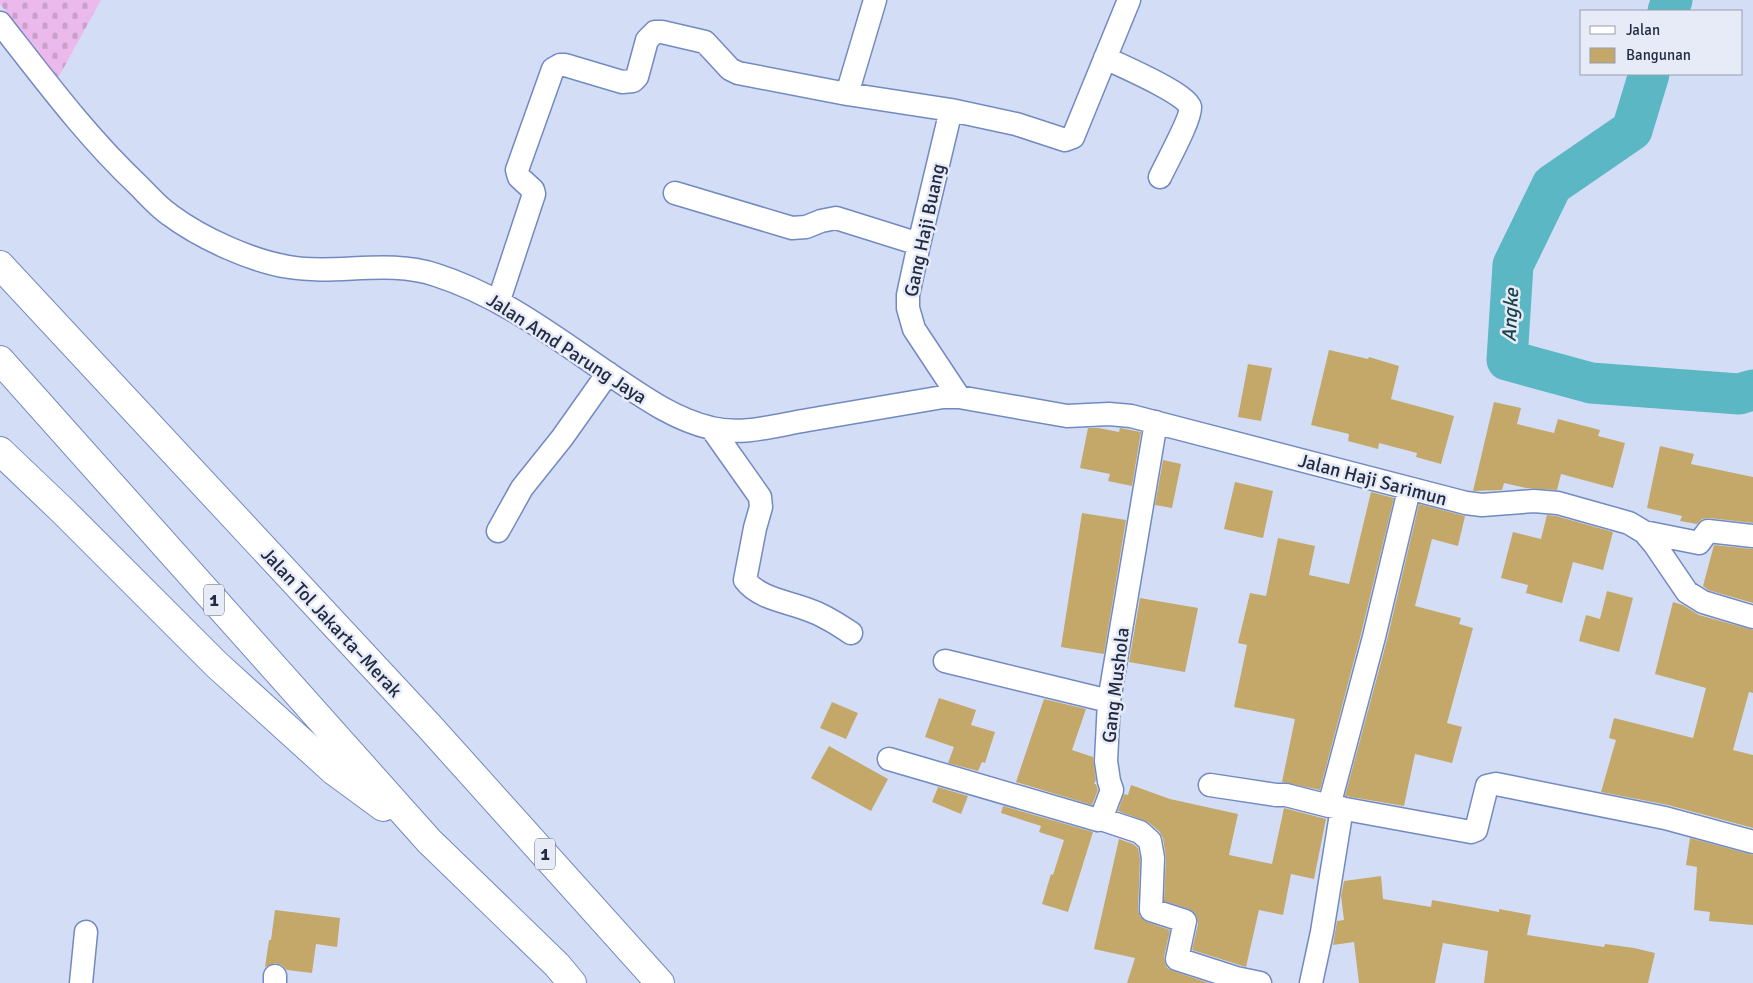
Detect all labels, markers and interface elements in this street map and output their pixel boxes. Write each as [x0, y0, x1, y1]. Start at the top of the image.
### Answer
legend [1580, 10, 1743, 75]
text: Jalan [1626, 21, 1660, 39]
text: Bangunan [1626, 46, 1691, 64]
street label: Gang Haji Buang [899, 161, 951, 299]
water label: Angke [1497, 287, 1524, 342]
street label: Jalan Amd Parung Jaya [482, 288, 651, 410]
street label: Jalan Haji Sarimun [1296, 449, 1450, 511]
street label: Jalan Tol Jakarta–Merak [256, 543, 407, 703]
road number: 1 [204, 584, 224, 616]
street label: Gang Mushola [1097, 626, 1135, 744]
road number: 1 [535, 839, 555, 870]

